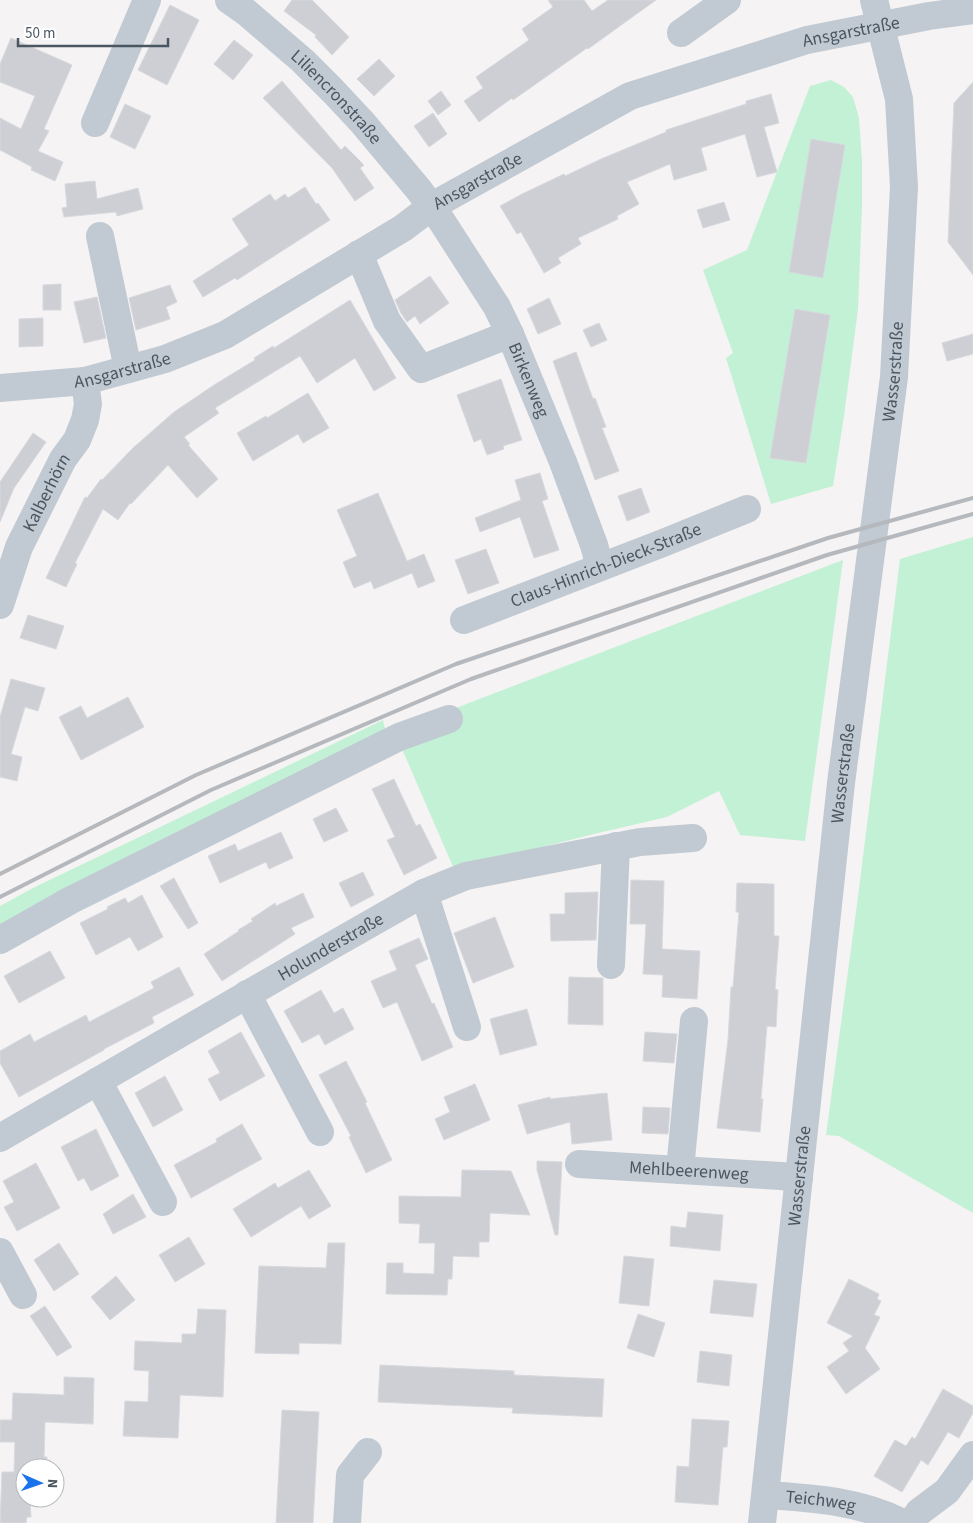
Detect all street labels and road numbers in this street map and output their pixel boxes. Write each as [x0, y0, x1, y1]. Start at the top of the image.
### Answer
street label: Ansgarstraße [800, 10, 902, 54]
street label: Liliencronstraße [285, 44, 388, 150]
street label: Ansgarstraße [429, 146, 527, 216]
street label: Wasserstraße [876, 321, 910, 423]
street label: Birkenweg [502, 339, 555, 422]
street label: Ansgarstraße [73, 346, 175, 395]
street label: Kalberhörn [17, 448, 76, 536]
street label: Claus-Hinrich-Dieck-Straße [507, 517, 705, 614]
street label: Wasserstraße [825, 722, 862, 825]
street label: Holunderstraße [273, 907, 388, 987]
street label: Wasserstraße [782, 1125, 817, 1227]
street label: Mehlbeerenweg [628, 1155, 749, 1187]
street label: Teichweg [785, 1484, 858, 1518]

